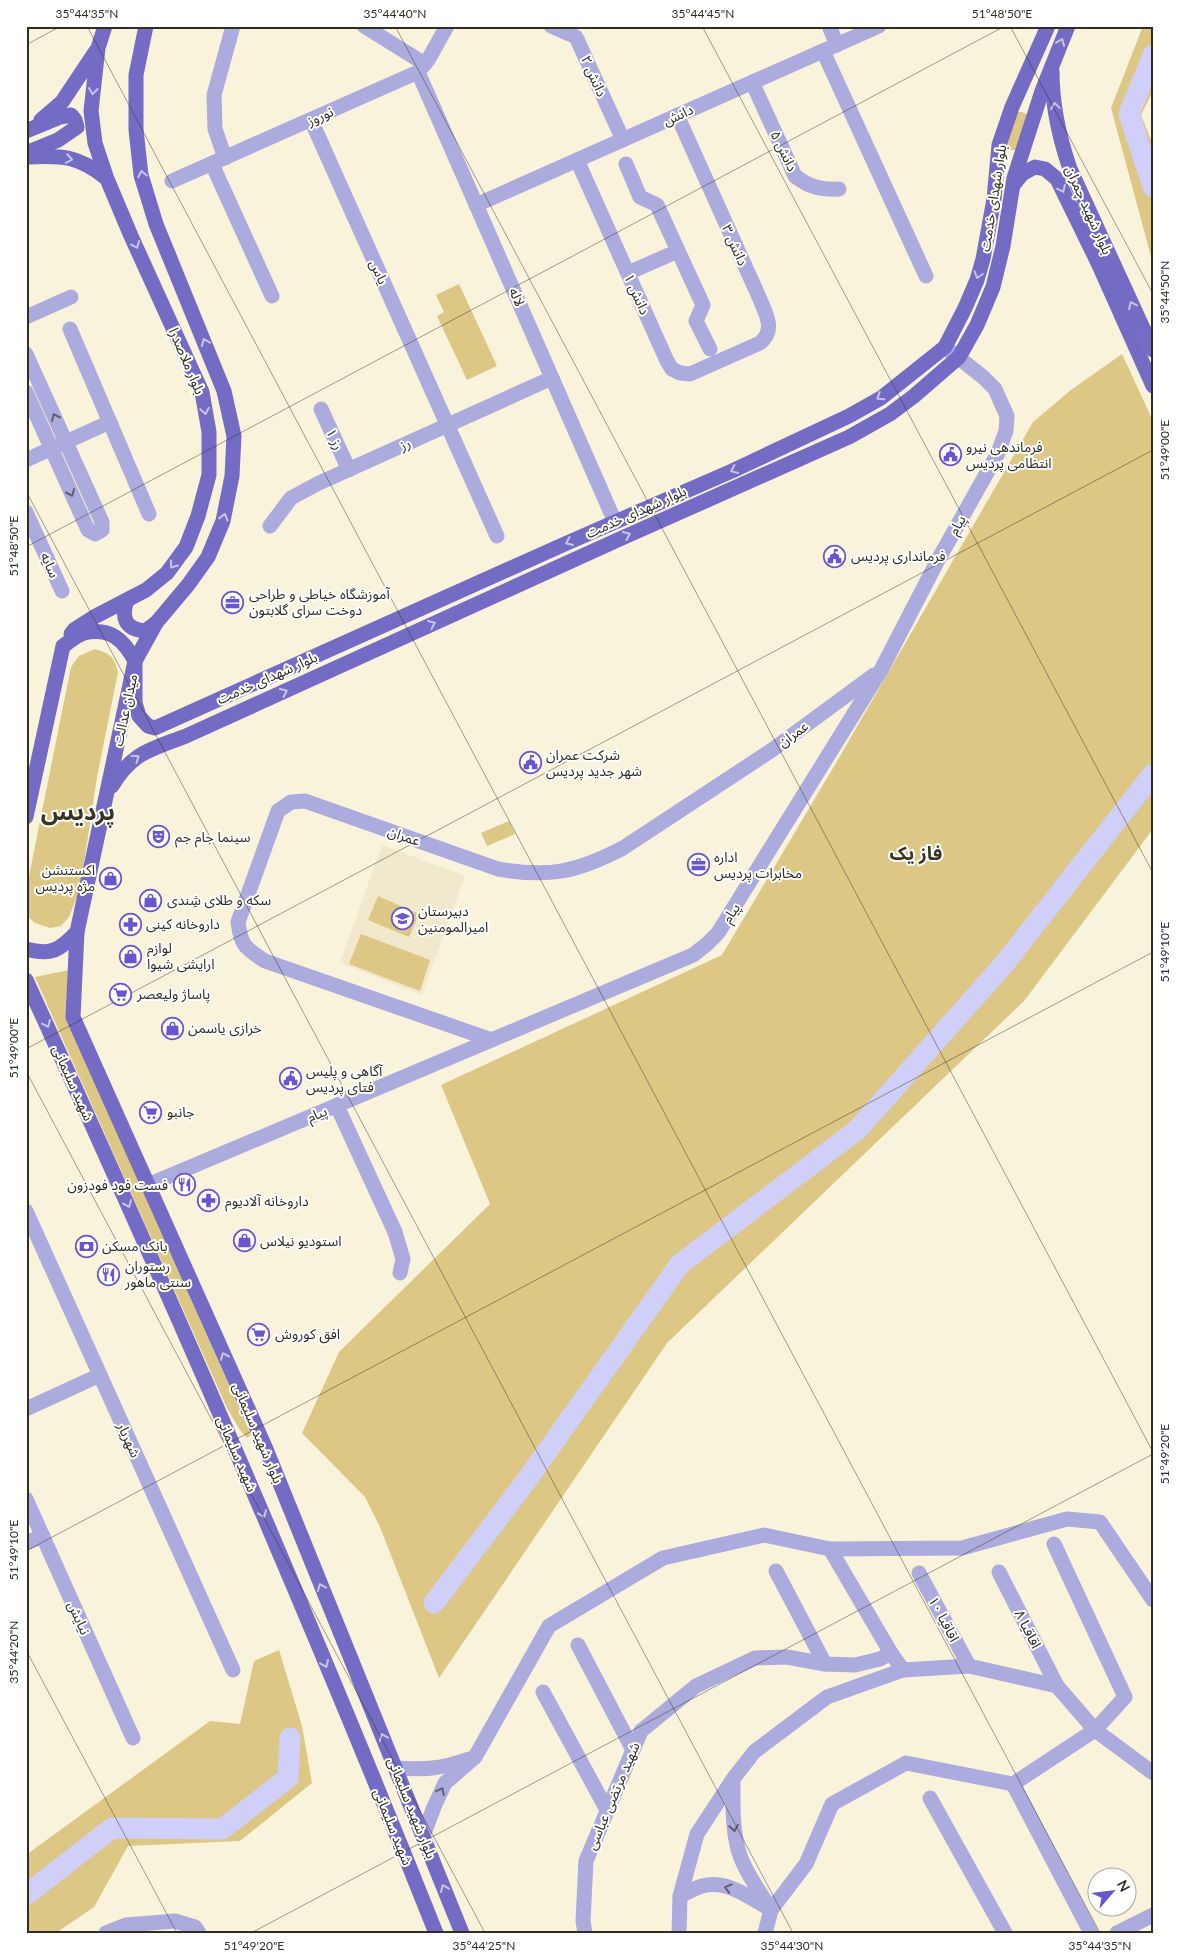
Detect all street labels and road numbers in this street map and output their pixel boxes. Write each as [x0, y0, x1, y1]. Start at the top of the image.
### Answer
street label: دانش ۲ [577, 53, 611, 100]
street label: دانش [660, 100, 696, 130]
street label: نوروز [303, 102, 336, 130]
street label: دانش ۵ [766, 128, 802, 175]
street label: بلوار شهدای خدمت [976, 143, 1010, 253]
street label: بلوار شهید چمران [1060, 163, 1117, 258]
street label: دانش ۳ [718, 222, 752, 269]
street label: یاس [366, 257, 392, 287]
street label: دانش ۱ [620, 271, 654, 318]
street label: لاله [506, 285, 529, 309]
street label: بلوار ملاصدرا [165, 325, 209, 397]
street label: رز ۱ [322, 425, 348, 453]
street label: رز [396, 434, 413, 455]
street label: بلوار شهدای خدمت [583, 482, 689, 542]
street label: پیام [944, 512, 972, 539]
street label: سایه [37, 549, 64, 580]
street label: بلوار شهدای خدمت [214, 648, 320, 708]
street label: میدان عدالت [109, 672, 141, 748]
street label: عمران [774, 717, 812, 751]
street label: عمران [385, 822, 423, 850]
street label: پیام [718, 900, 746, 927]
street label: شهید سلیمانی [48, 1042, 98, 1124]
street label: پیام [304, 1102, 331, 1128]
street label: بلوار شهید سلیمانی [229, 1380, 287, 1486]
street label: شهید سلیمانی [213, 1413, 261, 1495]
street label: شهریار [113, 1419, 145, 1460]
street label: اقاقیا ۱۰ [925, 1593, 963, 1644]
street label: نیایش [64, 1598, 94, 1638]
street label: اقاقیا ۸ [1012, 1607, 1045, 1651]
street label: شهید مرتضی عباسی [582, 1739, 644, 1853]
street label: بلوار شهید سلیمانی [384, 1755, 440, 1861]
street label: شهید سلیمانی [370, 1786, 416, 1868]

